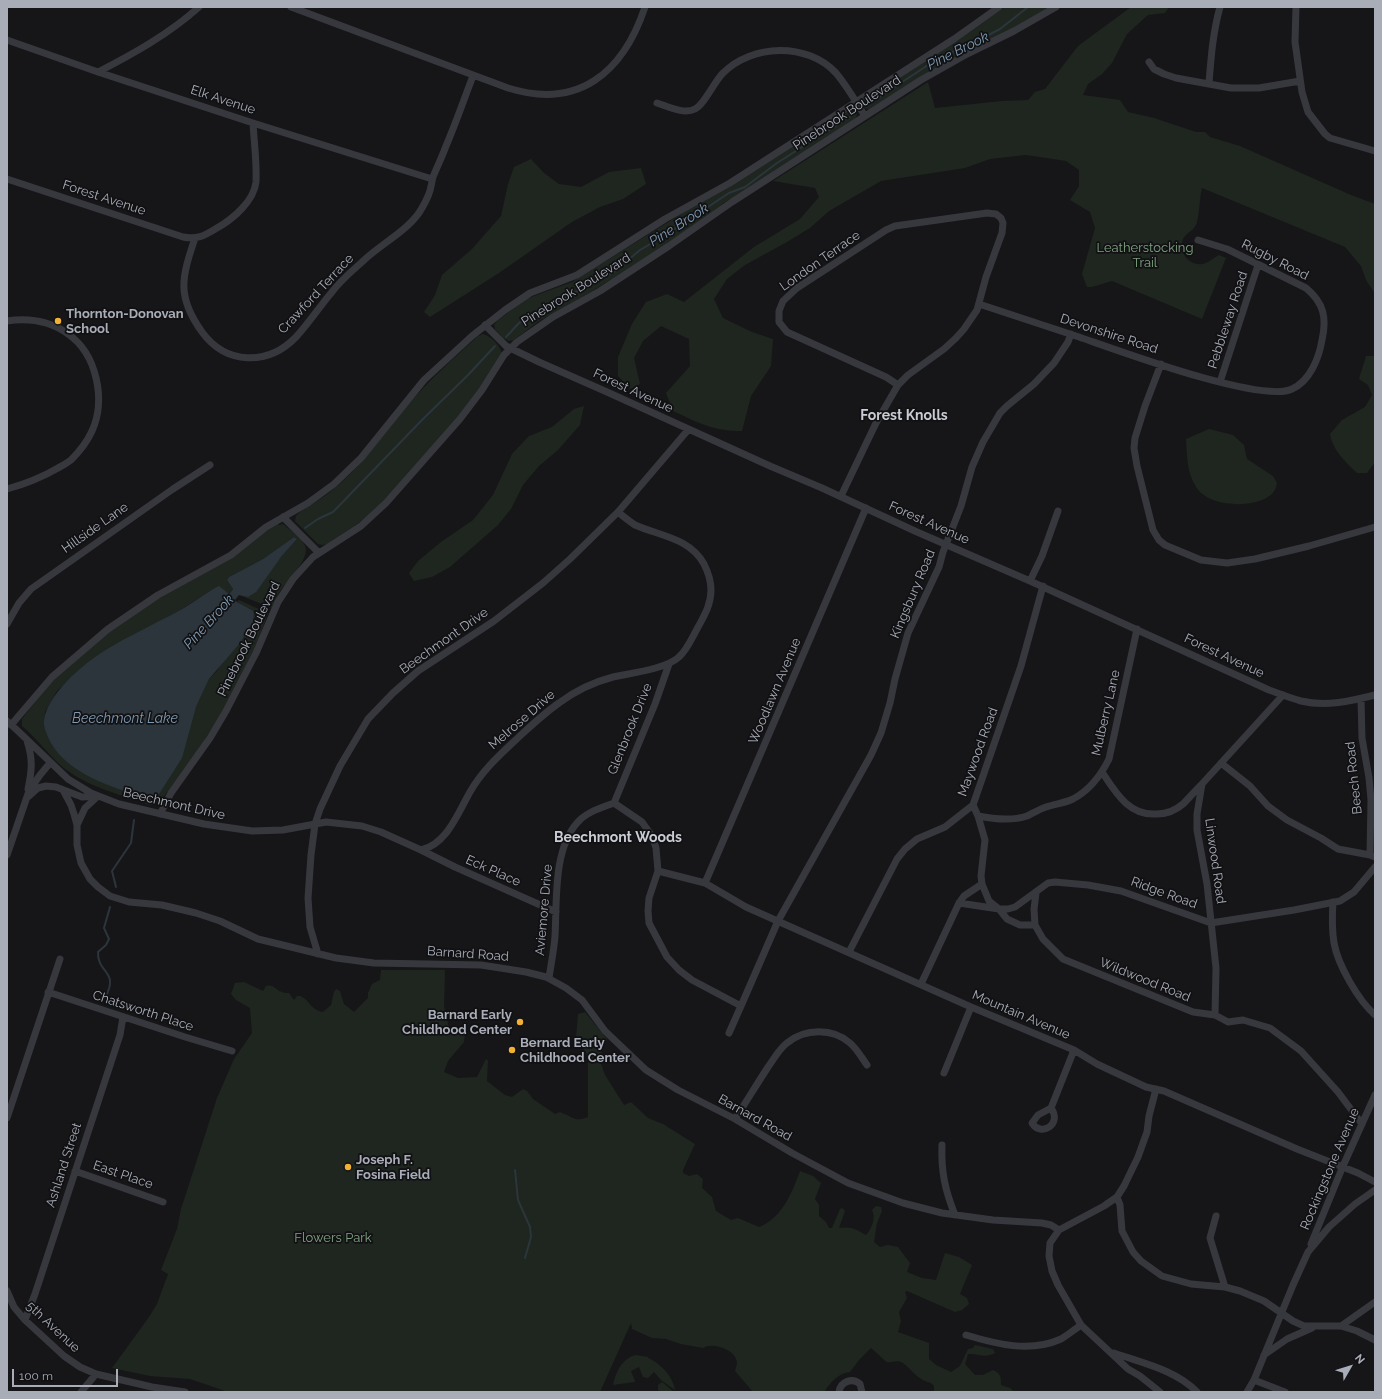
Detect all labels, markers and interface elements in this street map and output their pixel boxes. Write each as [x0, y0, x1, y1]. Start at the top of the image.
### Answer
water label: Pine Brook [924, 28, 992, 74]
street label: Pinebrook Boulevard [790, 72, 904, 154]
street label: Elk Avenue [189, 82, 257, 118]
street label: Forest Avenue [60, 177, 148, 219]
water label: Pine Brook [646, 200, 712, 250]
street label: London Terrace [777, 228, 863, 294]
street label: Rugby Road [1239, 236, 1311, 284]
park label: Leatherstocking Trail [1097, 240, 1193, 271]
street label: Pinebrook Boulevard [519, 250, 633, 330]
street label: Crawford Terrace [275, 251, 357, 337]
street label: Pebbleway Road [1205, 269, 1251, 371]
place label: Thornton-Donovan School [66, 306, 184, 337]
street label: Devonshire Road [1058, 311, 1160, 357]
marker: Thornton-Donovan School [53, 316, 63, 326]
street label: Forest Avenue [590, 366, 676, 416]
district label: Forest Knolls [860, 408, 948, 424]
street label: Forest Avenue [886, 498, 972, 548]
street label: Hillside Lane [59, 499, 131, 557]
street label: Kingsbury Road [887, 547, 939, 641]
street label: Pinebrook Boulevard [214, 579, 284, 699]
water label: Pine Brook [180, 591, 238, 653]
street label: Beechmont Drive [397, 605, 491, 677]
street label: Forest Avenue [1181, 631, 1267, 681]
street label: Woodlawn Avenue [746, 636, 804, 746]
street label: Mulberry Lane [1089, 669, 1123, 757]
street label: Glenbrook Drive [605, 681, 655, 777]
street label: Melrose Drive [486, 687, 558, 753]
street label: Maywood Road [955, 705, 1001, 799]
water label: Beechmont Lake [72, 711, 178, 727]
street label: Beech Road [1342, 741, 1366, 815]
street label: Beechmont Drive [121, 785, 227, 823]
street label: Linwood Road [1201, 817, 1229, 905]
district label: Beechmont Woods [554, 830, 682, 846]
street label: Eck Place [463, 852, 523, 890]
street label: Aviemore Drive [532, 864, 556, 956]
street label: Ridge Road [1129, 874, 1199, 912]
street label: Barnard Road [427, 943, 509, 965]
street label: Wildwood Road [1097, 955, 1193, 1005]
street label: Chatsworth Place [91, 987, 195, 1035]
street label: Mountain Avenue [970, 987, 1072, 1043]
place label: Barnard Early Childhood Center [402, 1007, 512, 1038]
marker: Barnard Early Childhood Center [515, 1017, 525, 1027]
place label: Bernard Early Childhood Center [520, 1035, 630, 1066]
marker: Bernard Early Childhood Center [507, 1045, 517, 1055]
street label: Barnard Road [715, 1091, 795, 1145]
street label: Rockingstone Avenue [1297, 1106, 1363, 1232]
street label: Ashland Street [43, 1121, 85, 1209]
place label: Joseph F. Fosina Field [356, 1152, 430, 1183]
street label: East Place [91, 1157, 155, 1193]
marker: Joseph F. Fosina Field [343, 1162, 353, 1172]
park label: Flowers Park [294, 1230, 372, 1246]
street label: 5th Avenue [23, 1298, 83, 1356]
north arrow [1330, 1347, 1370, 1387]
text: N [1352, 1352, 1367, 1366]
scale bar [14, 1361, 120, 1387]
text: 100 m [19, 1369, 53, 1383]

